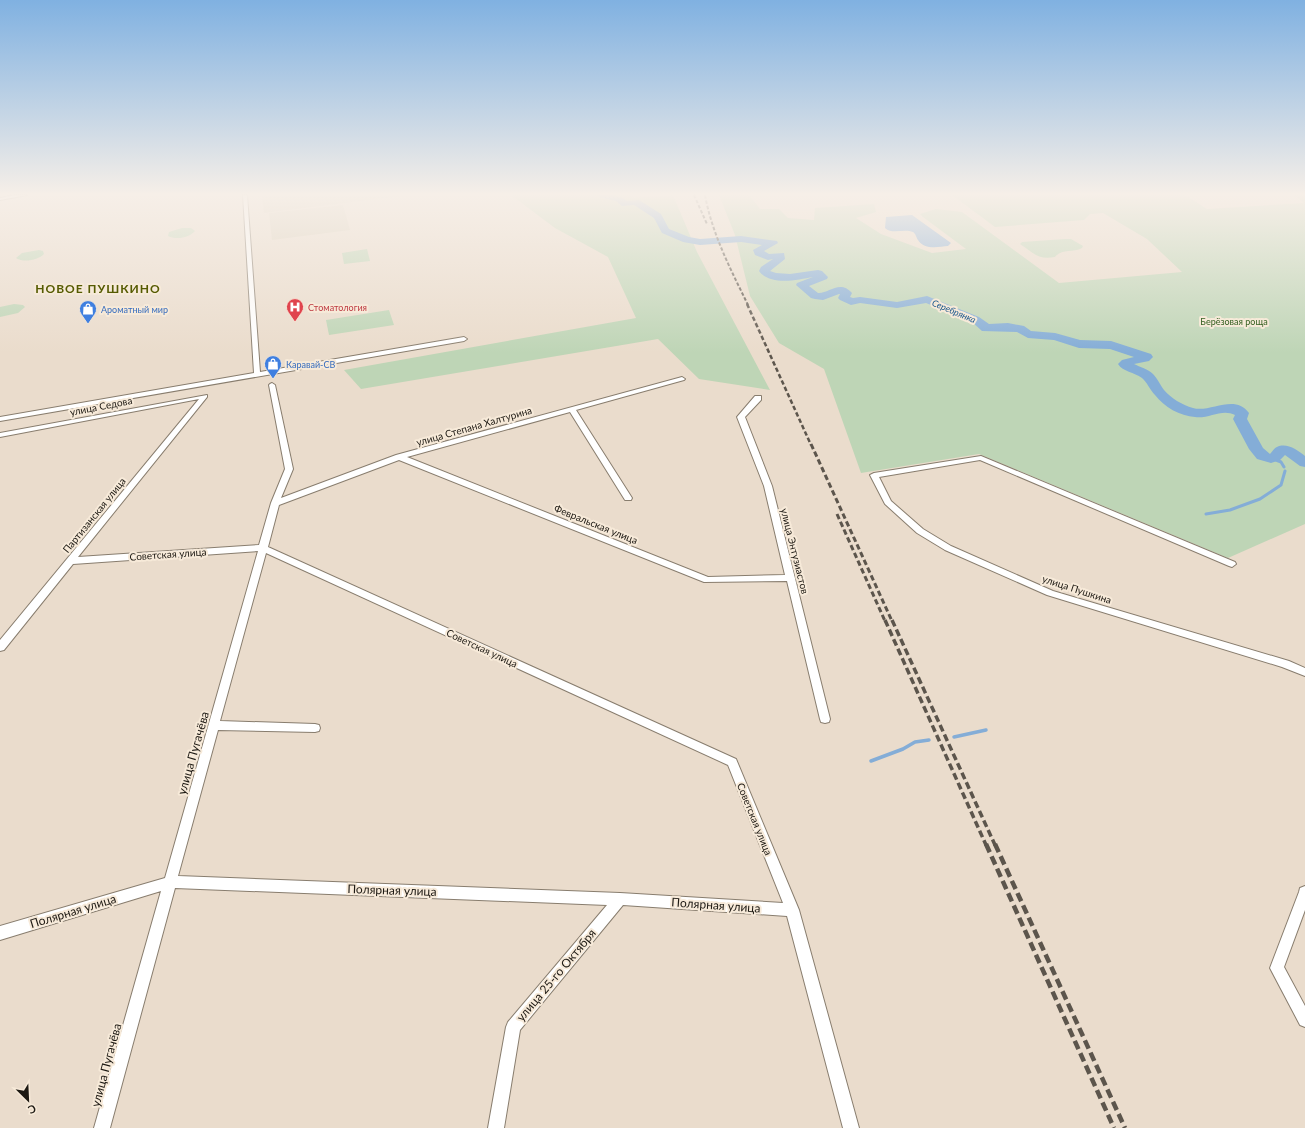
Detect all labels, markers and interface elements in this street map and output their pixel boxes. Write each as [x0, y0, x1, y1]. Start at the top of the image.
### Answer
district label: НОВОЕ ПУШКИНО [35, 281, 161, 296]
hospital icon: Стоматология [285, 297, 305, 322]
water label: Серебрянка [930, 297, 978, 325]
shop icon: Ароматный мир [78, 299, 98, 324]
place label: Стоматология [308, 302, 367, 313]
place label: Ароматный мир [101, 304, 168, 315]
park label: Берёзовая роща [1200, 316, 1268, 327]
shop icon: Каравай-СВ [263, 354, 283, 379]
place label: Каравай-СВ [286, 359, 335, 370]
street label: улица Седова [69, 394, 133, 418]
street label: улица Степана Халтурина [415, 404, 533, 448]
street label: Партизанская улица [60, 475, 128, 555]
street label: Февральская улица [553, 502, 640, 546]
street label: улица Энтузиастов [779, 507, 811, 595]
street label: Советская улица [129, 545, 207, 563]
street label: улица Пушкина [1041, 572, 1113, 606]
street label: Советская улица [445, 626, 519, 670]
street label: улица Пугачёва [174, 710, 212, 796]
street label: Советская улица [735, 781, 775, 857]
street label: Полярная улица [347, 881, 437, 899]
street label: Полярная улица [28, 891, 118, 931]
street label: Полярная улица [671, 894, 761, 916]
street label: улица 25-го Октября [513, 926, 599, 1024]
street label: улица Пугачёва [88, 1021, 124, 1108]
north arrow [8, 1080, 48, 1120]
text: С [26, 1102, 38, 1117]

